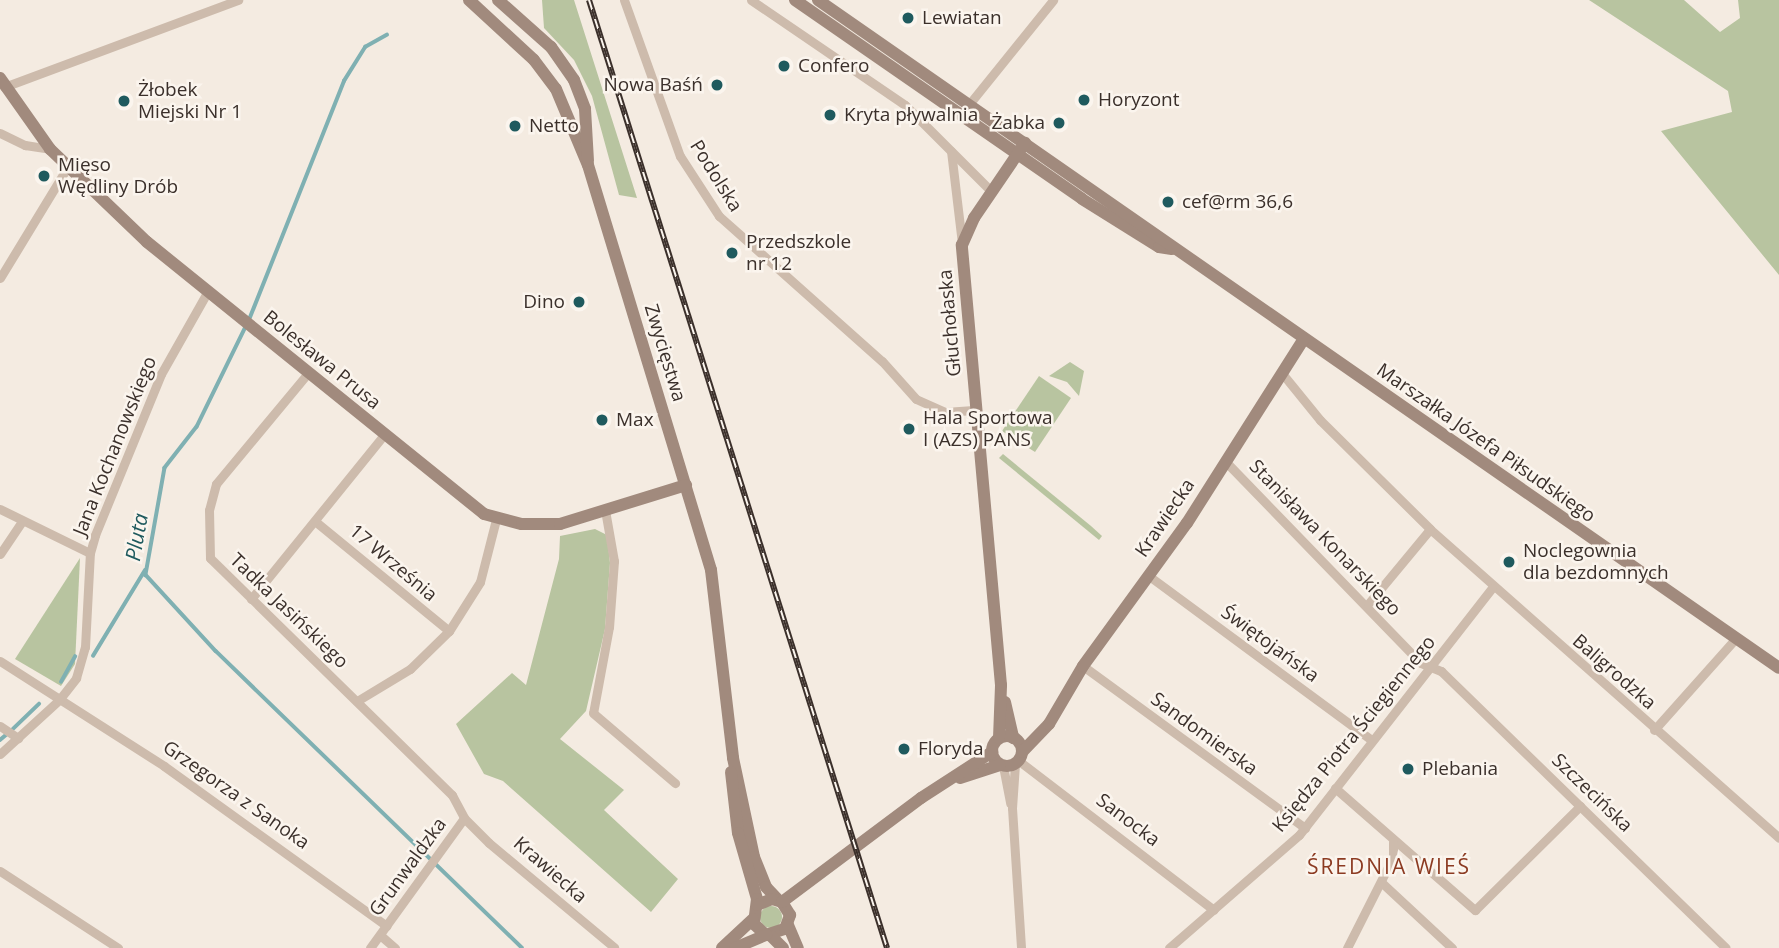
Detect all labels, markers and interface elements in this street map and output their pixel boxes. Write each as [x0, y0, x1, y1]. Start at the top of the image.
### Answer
place label: Lewiatan [922, 7, 1002, 29]
marker: Lewiatan [900, 10, 916, 26]
place label: Confero [798, 55, 869, 77]
marker: Confero [776, 58, 792, 74]
place label: Nowa Baśń [604, 74, 703, 96]
marker: Nowa Baśń [709, 77, 725, 93]
place label: Żłobek Miejski Nr 1 [138, 79, 242, 123]
place label: Horyzont [1098, 89, 1179, 111]
marker: Horyzont [1076, 92, 1092, 108]
marker: Żłobek Miejski Nr 1 [116, 93, 132, 109]
place label: Kryta pływalnia [844, 104, 978, 126]
marker: Kryta pływalnia [822, 107, 838, 123]
place label: Żabka [991, 112, 1045, 134]
place label: Netto [529, 115, 579, 137]
marker: Żabka [1051, 115, 1067, 131]
marker: Netto [507, 118, 523, 134]
street label: Podolska [685, 136, 747, 216]
place label: Mięso Wędliny Drób [58, 154, 178, 198]
marker: Mięso Wędliny Drób [36, 168, 52, 184]
place label: cef@rm 36,6 [1182, 191, 1293, 213]
marker: cef@rm 36,6 [1160, 194, 1176, 210]
place label: Przedszkole nr 12 [746, 231, 851, 275]
marker: Przedszkole nr 12 [724, 245, 740, 261]
street label: Głuchołaska [934, 269, 966, 377]
place label: Dino [523, 291, 565, 313]
marker: Dino [571, 294, 587, 310]
street label: Zwycięstwa [639, 301, 691, 405]
street label: Bolesława Prusa [259, 306, 385, 414]
street label: Jana Kochanowskiego [69, 353, 161, 539]
street label: Marszałka Józefa Piłsudskiego [1372, 359, 1600, 527]
place label: Hala Sportowa I (AZS) PANS [923, 407, 1053, 451]
place label: Max [616, 409, 654, 431]
marker: Max [594, 412, 610, 428]
marker: Hala Sportowa I (AZS) PANS [901, 421, 917, 437]
street label: Stanisława Konarskiego [1245, 455, 1405, 621]
street label: Krawiecka [1130, 474, 1200, 562]
water label: Pluta [119, 511, 153, 563]
street label: 17 Września [344, 520, 442, 606]
place label: Noclegownia dla bezdomnych [1523, 540, 1669, 584]
street label: Tadka Jasińskiego [225, 549, 353, 673]
marker: Noclegownia dla bezdomnych [1501, 554, 1517, 570]
street label: Świętojańska [1217, 601, 1323, 687]
street label: Baligrodzka [1568, 630, 1660, 714]
street label: Księdza Piotra Ściegiennego [1268, 631, 1440, 837]
street label: Sandomierska [1146, 688, 1262, 780]
street label: Grzegorza z Sanoka [158, 736, 314, 854]
place label: Floryda [918, 738, 983, 760]
marker: Floryda [896, 741, 912, 757]
street label: Szczecińska [1547, 749, 1637, 837]
place label: Plebania [1422, 758, 1498, 780]
marker: Plebania [1400, 761, 1416, 777]
street label: Sanocka [1092, 789, 1164, 851]
street label: Grunwaldzka [365, 813, 451, 921]
street label: Krawiecka [509, 832, 591, 908]
district label: ŚREDNIA WIEŚ [1308, 853, 1470, 879]

